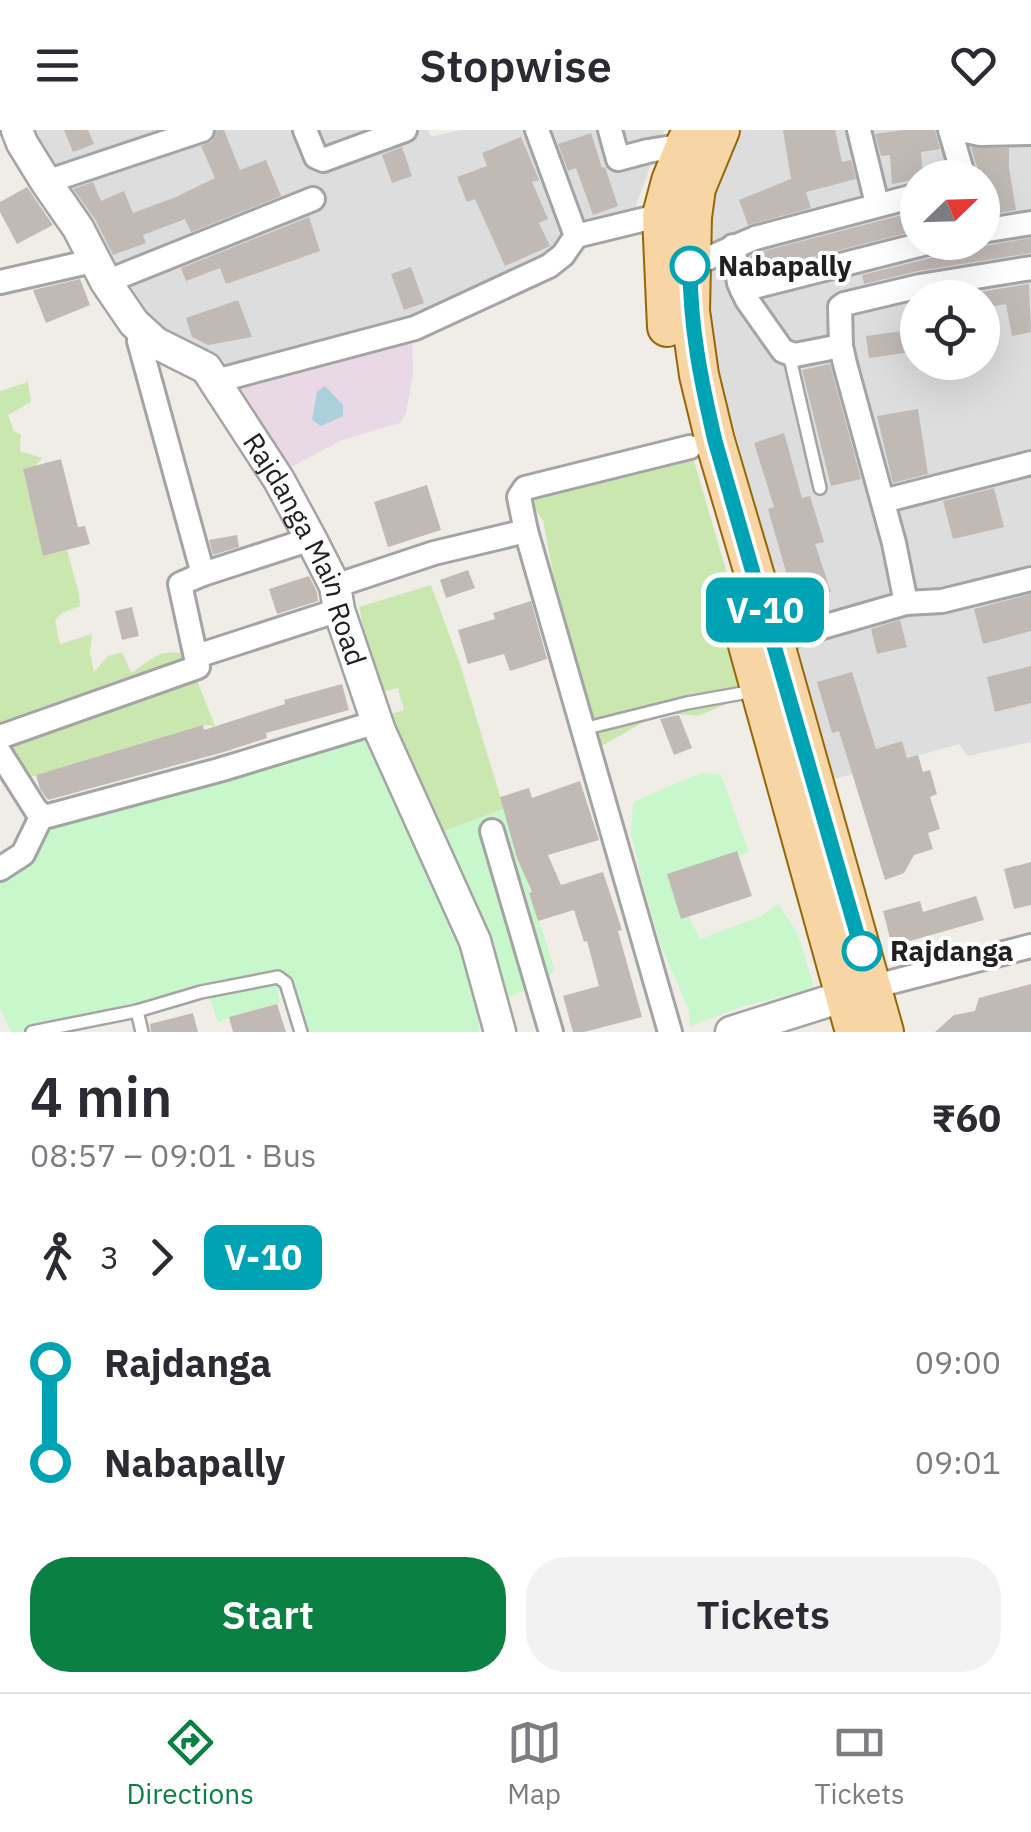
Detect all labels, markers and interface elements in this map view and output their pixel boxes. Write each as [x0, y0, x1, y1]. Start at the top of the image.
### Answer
text: Stopwise [419, 36, 612, 94]
icon: menu [30, 38, 85, 93]
icon: heart [946, 38, 1001, 93]
north arrow [900, 160, 1000, 260]
map controls [900, 160, 1000, 380]
marker: Nabapally [671, 247, 709, 285]
place label: Nabapally [718, 247, 852, 284]
button: locate [900, 280, 1000, 380]
street label: Rajdanga Main Road [235, 425, 375, 670]
line badge: V-10 [695, 578, 835, 642]
text: V-10 [726, 587, 804, 633]
marker: Rajdanga [843, 932, 881, 970]
place label: Rajdanga [890, 932, 1014, 969]
text: 4 min [30, 1061, 172, 1132]
text: ₹60 [931, 1093, 1001, 1142]
text: 08:57 – 09:01 · Bus [30, 1134, 316, 1176]
icon: walk [30, 1230, 85, 1285]
icon: forward [134, 1230, 189, 1285]
text: V-10 [224, 1234, 302, 1280]
text: 3 [100, 1236, 119, 1278]
text: Rajdanga [104, 1338, 272, 1387]
text: 09:00 [915, 1341, 1001, 1383]
text: Nabapally [104, 1438, 285, 1487]
text: 09:01 [915, 1441, 1001, 1483]
button: Start [30, 1557, 506, 1672]
button: Tickets [526, 1557, 1001, 1672]
tab: Directions [126, 1715, 254, 1812]
tab: Map [507, 1715, 562, 1812]
tab: Tickets [814, 1715, 905, 1812]

